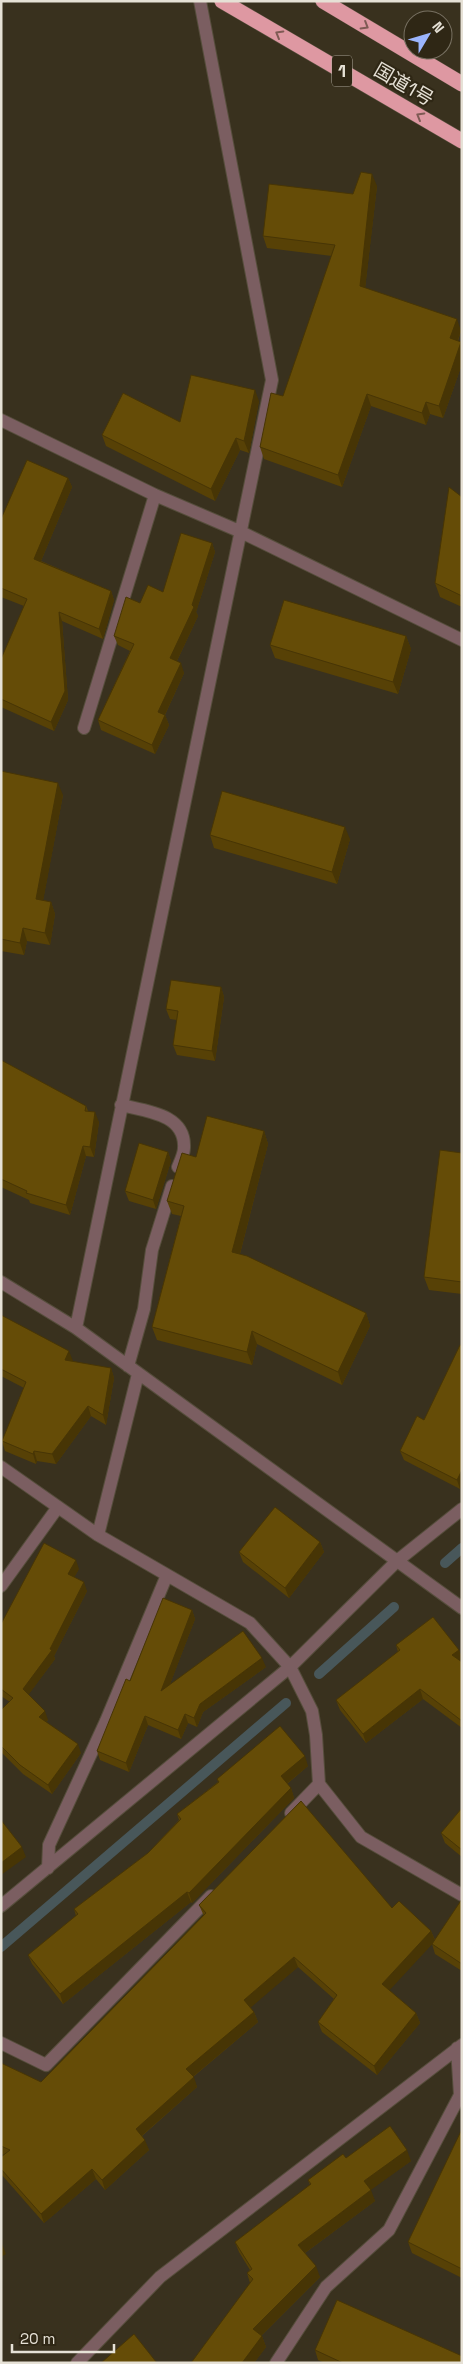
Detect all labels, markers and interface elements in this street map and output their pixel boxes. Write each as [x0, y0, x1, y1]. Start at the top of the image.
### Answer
north arrow [403, 10, 453, 60]
text: N [428, 18, 448, 36]
one-way arrow [359, 20, 368, 30]
one-way arrow [276, 31, 285, 41]
road number: 1 [332, 56, 352, 86]
street label: 国道1号 [369, 57, 438, 111]
one-way arrow [416, 112, 425, 122]
scale bar [12, 2322, 115, 2354]
text: 20 m [20, 2329, 55, 2348]

